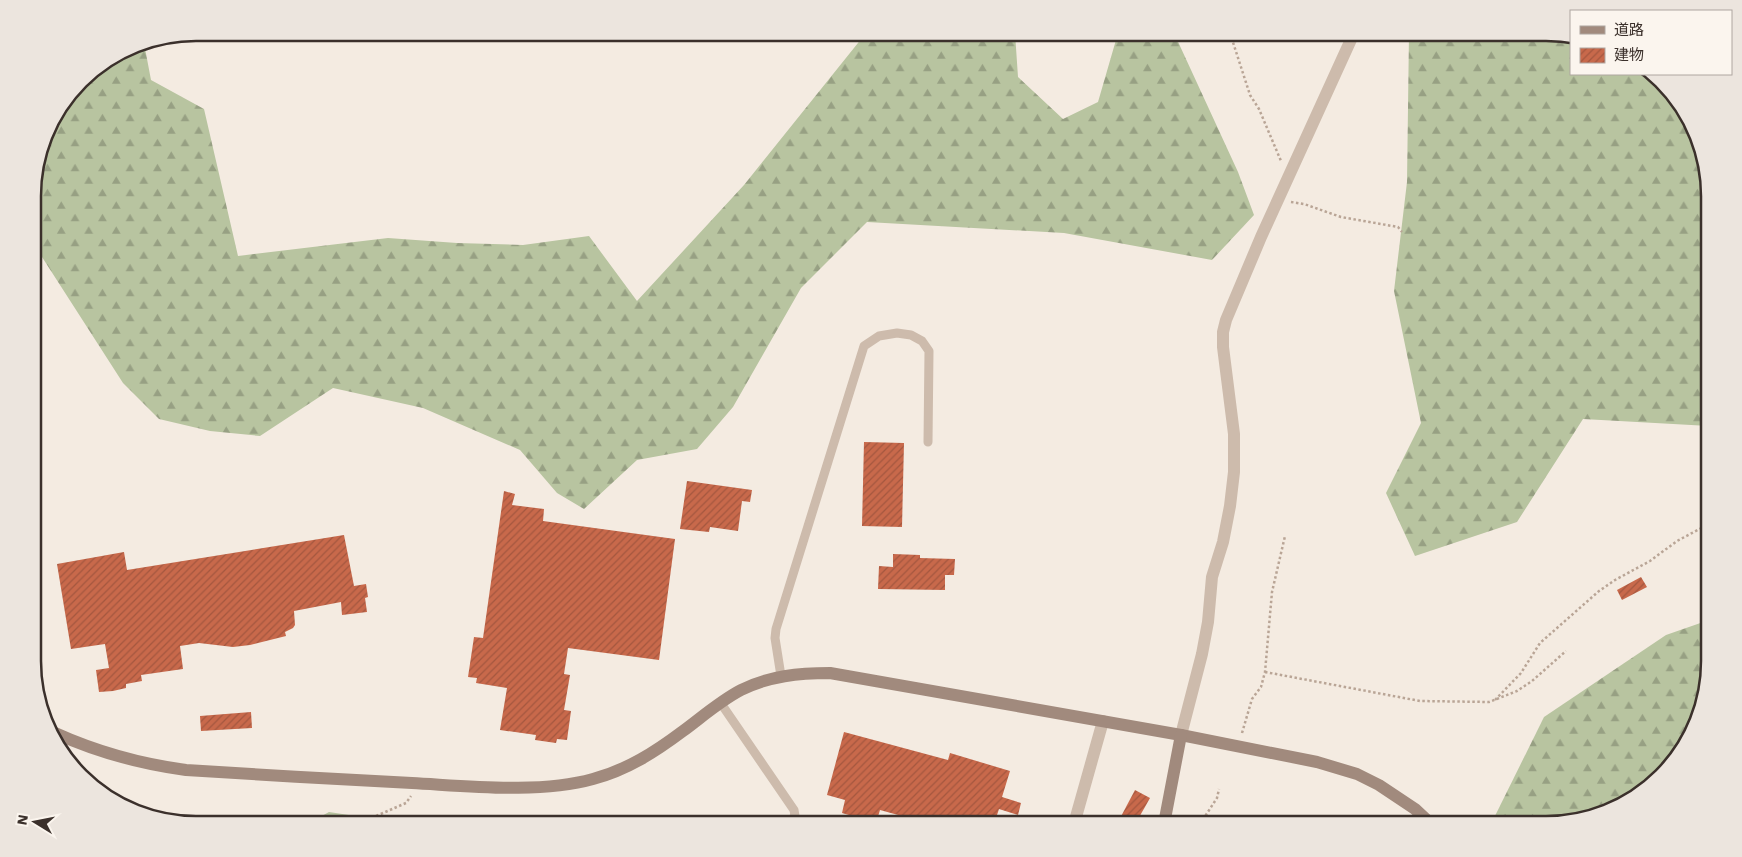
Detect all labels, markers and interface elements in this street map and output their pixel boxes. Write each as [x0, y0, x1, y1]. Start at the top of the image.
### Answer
legend [1570, 10, 1732, 75]
text: 道路 [1614, 21, 1644, 39]
text: 建物 [1614, 46, 1644, 64]
north arrow [10, 797, 60, 847]
text: N [13, 813, 31, 826]

